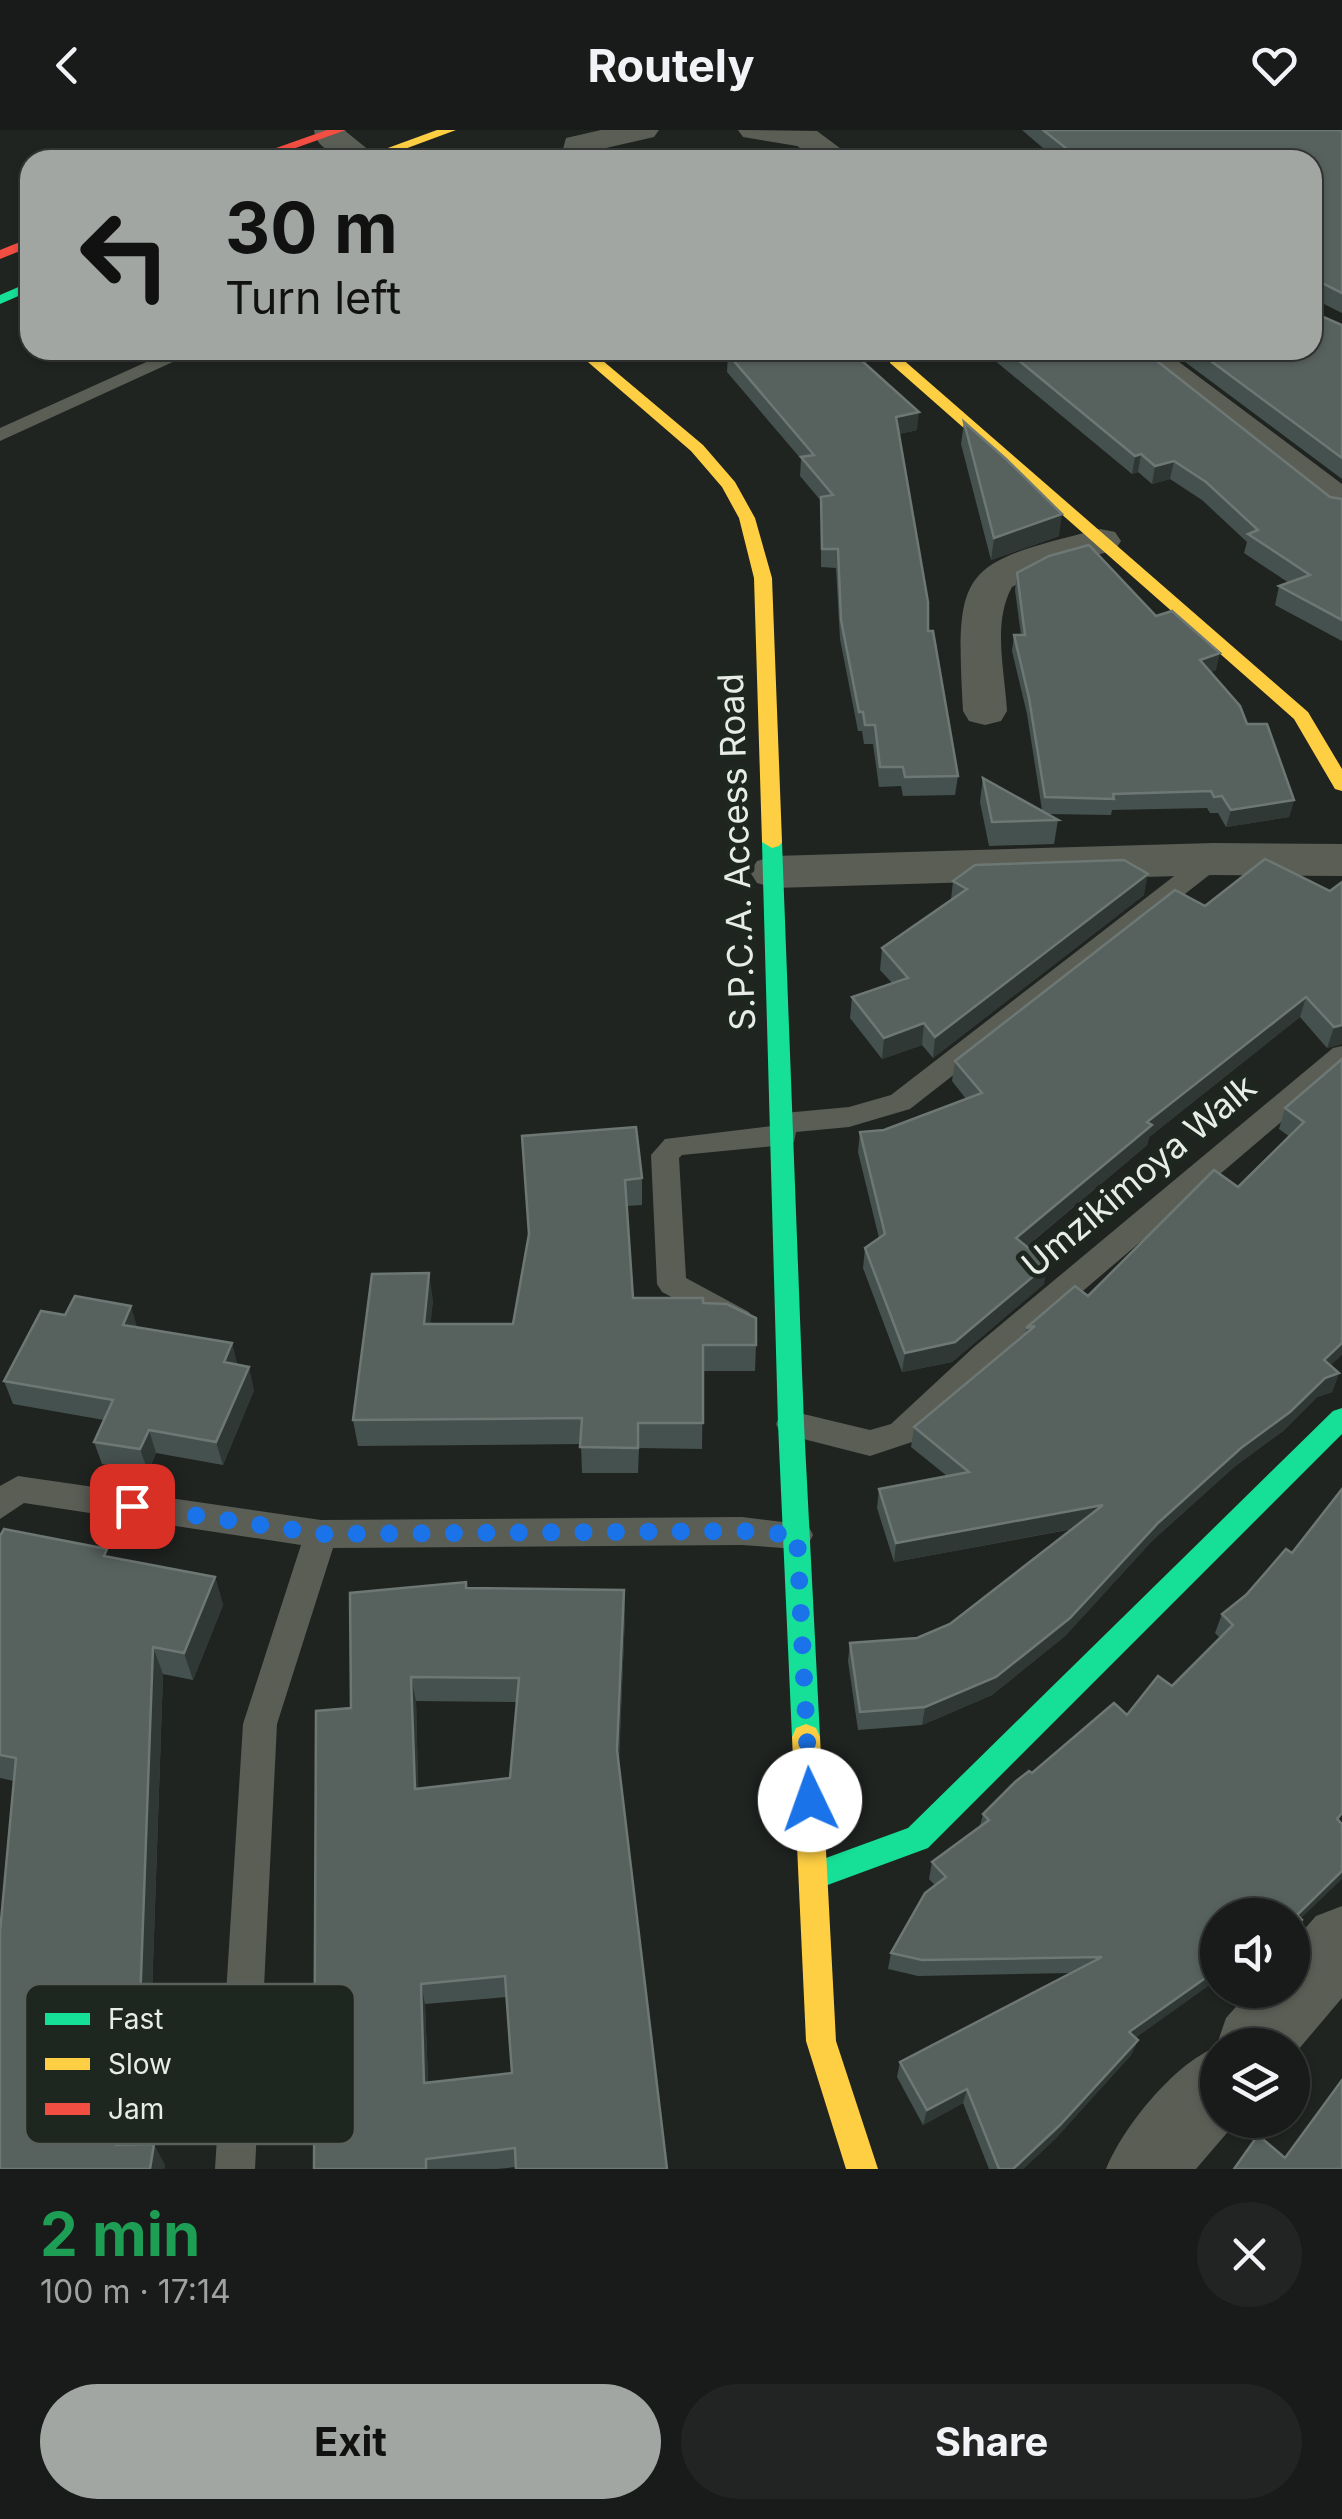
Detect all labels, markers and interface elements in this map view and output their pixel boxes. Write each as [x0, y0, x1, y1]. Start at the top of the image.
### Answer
icon: back [40, 38, 95, 93]
text: Routely [587, 38, 755, 93]
icon: heart [1247, 38, 1302, 93]
text: 30 m [225, 185, 398, 270]
icon: left [60, 190, 190, 320]
text: Turn left [225, 270, 401, 325]
street label: S.P.C.A. Access Road [709, 673, 763, 1032]
street label: Umzikimoya Walk [1013, 1065, 1264, 1285]
pin [90, 1464, 175, 1549]
icon: arrive [105, 1479, 160, 1534]
position arrow [758, 1748, 862, 1852]
map controls [1200, 1898, 1310, 2138]
button: sound [1200, 1898, 1310, 2008]
legend [25, 1984, 355, 2144]
text: Fast [108, 2002, 164, 2036]
button: layers [1200, 2028, 1310, 2138]
text: Slow [108, 2047, 172, 2081]
text: Jam [108, 2092, 164, 2126]
text: 2 min [40, 2198, 200, 2270]
button: close [1197, 2202, 1302, 2307]
text: 100 m · 17:14 [40, 2272, 231, 2311]
button: Exit [40, 2384, 661, 2499]
button: Share [681, 2384, 1302, 2499]

